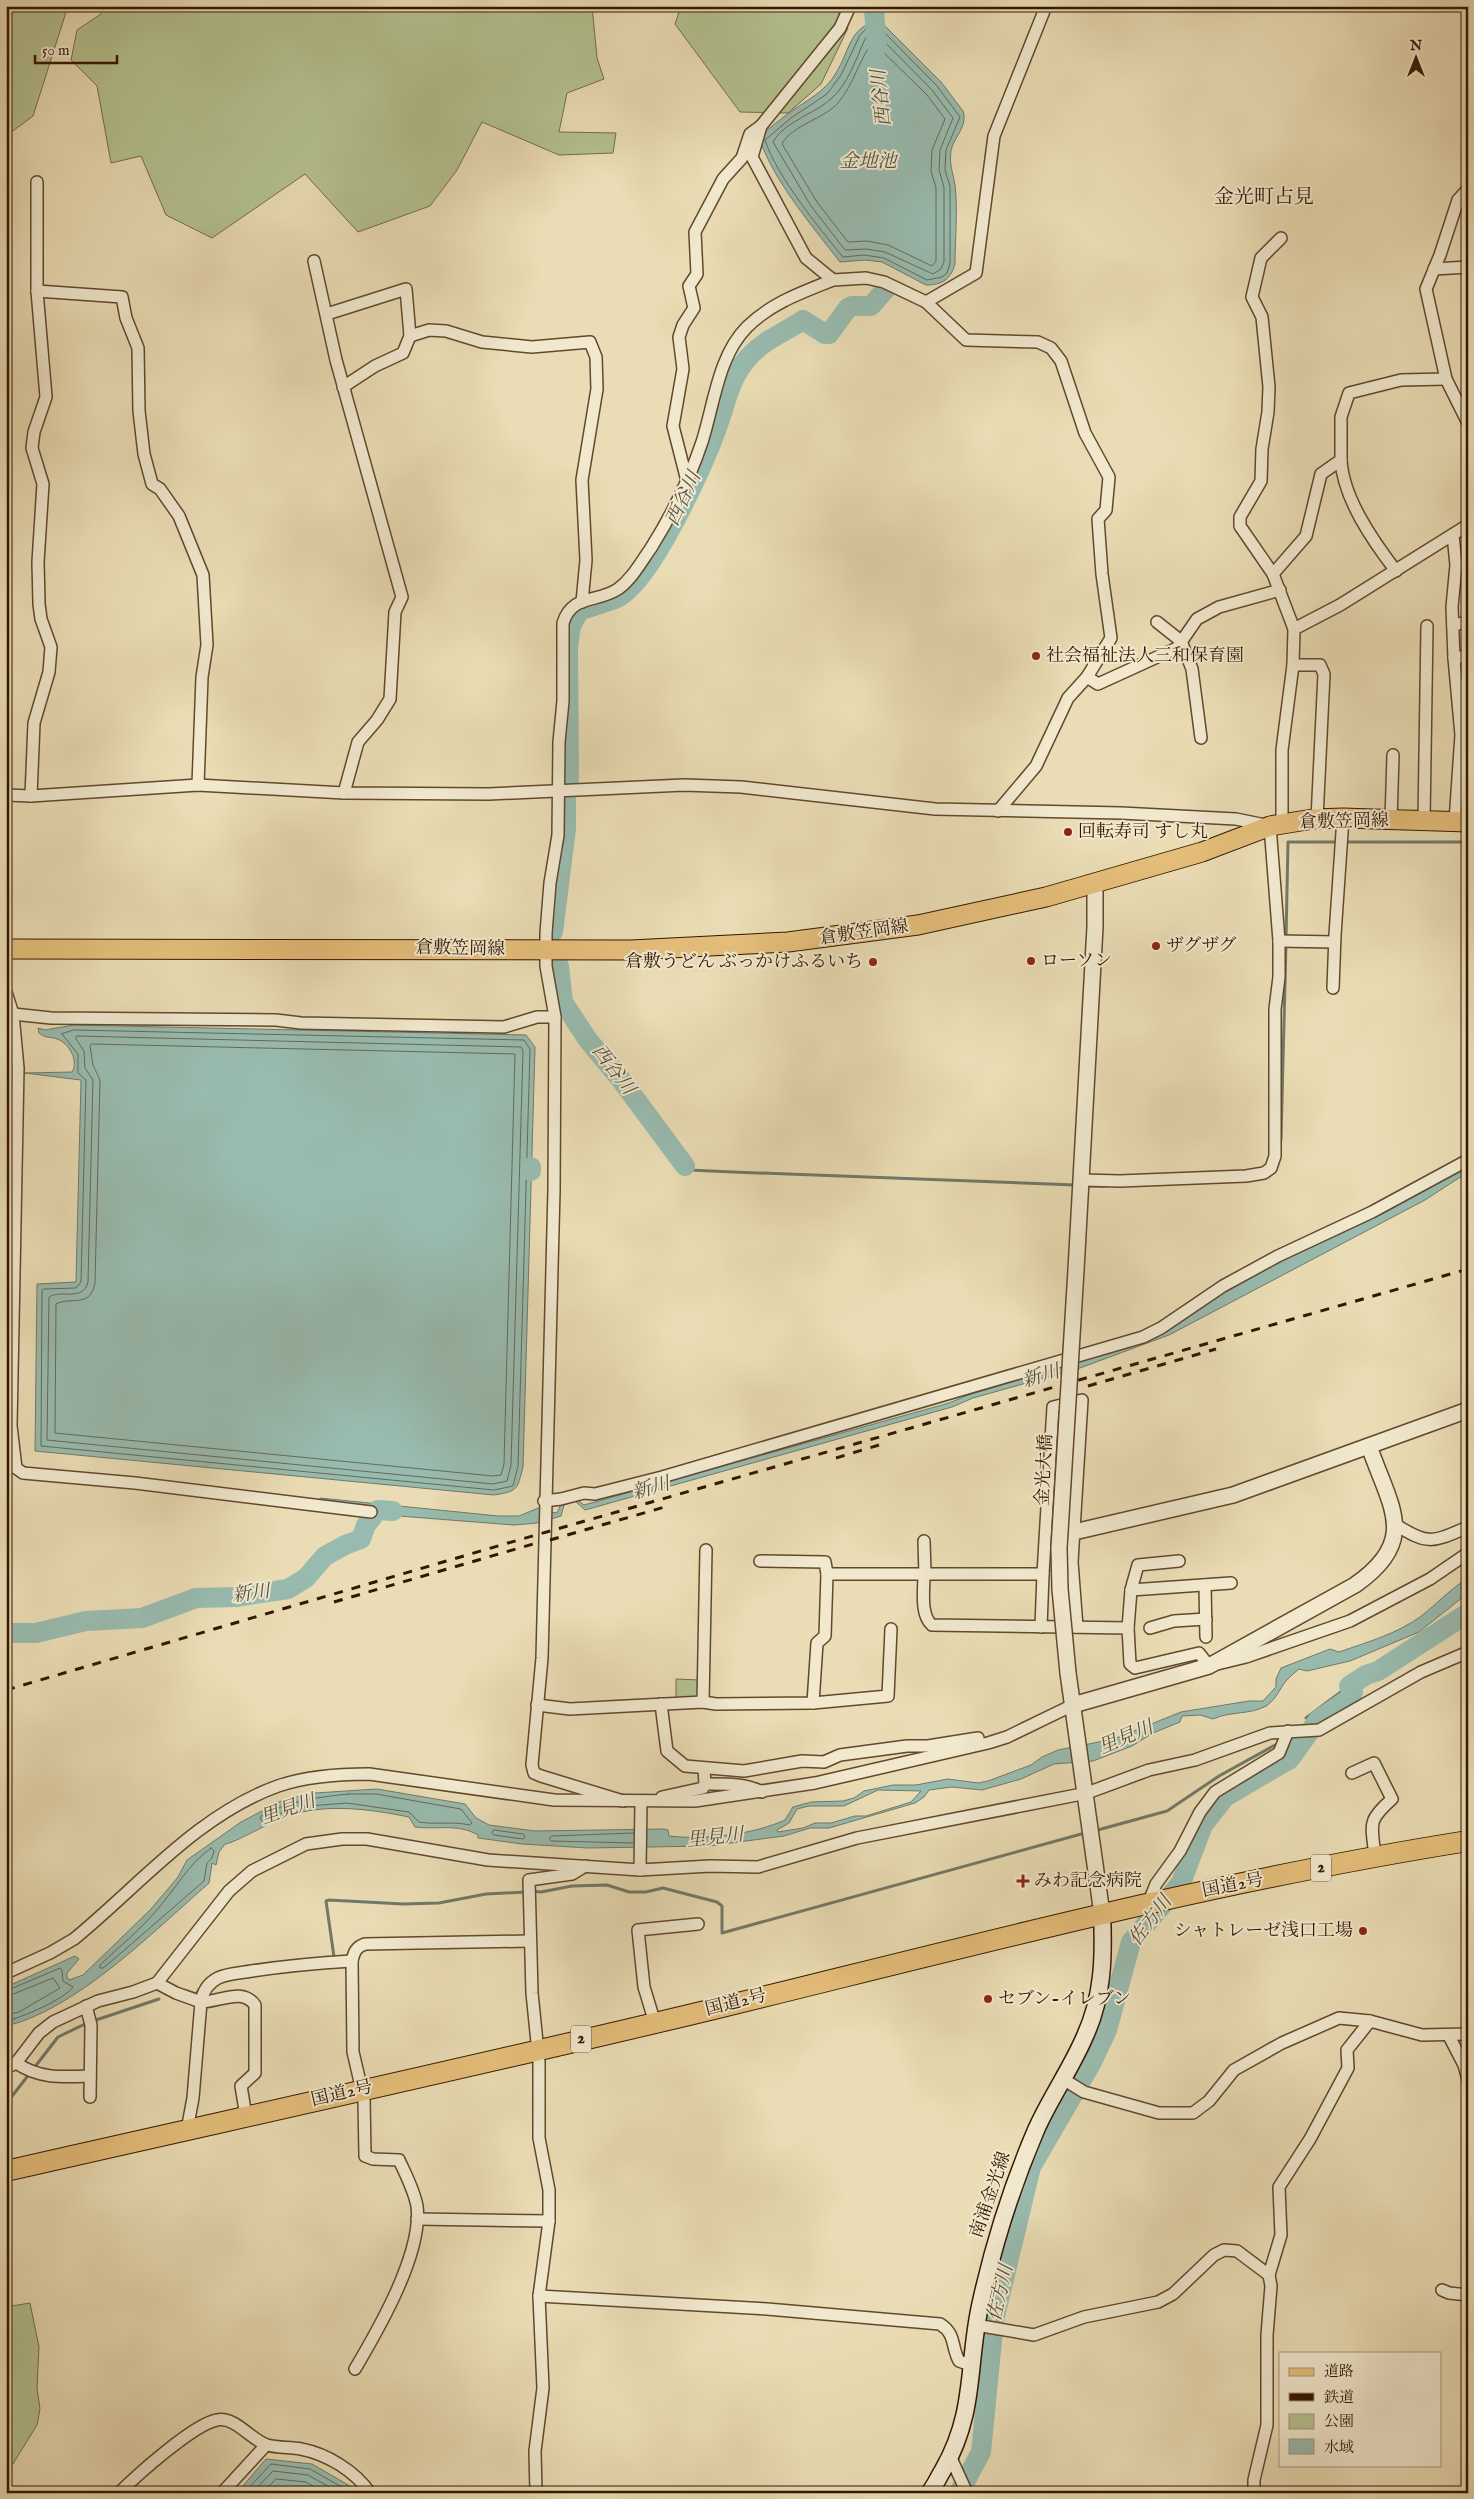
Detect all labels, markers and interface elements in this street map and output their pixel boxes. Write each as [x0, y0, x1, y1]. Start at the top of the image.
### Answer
scale bar [35, 32, 118, 64]
north arrow [1392, 32, 1442, 82]
text: N [1409, 37, 1422, 55]
text: 50 m [42, 41, 70, 60]
water label: 西谷川 [867, 66, 897, 128]
water label: 金地池 [839, 150, 898, 174]
district label: 金光町占見 [1214, 185, 1314, 210]
water label: 西谷川 [661, 466, 708, 530]
place label: 社会福祉法人三和保育園 [1046, 645, 1244, 668]
marker: 社会福祉法人三和保育園 [1030, 650, 1042, 662]
street label: 倉敷笠岡線 [1299, 810, 1389, 834]
place label: 回転寿司 すし丸 [1078, 821, 1208, 844]
marker: 回転寿司 すし丸 [1062, 826, 1074, 838]
street label: 倉敷笠岡線 [818, 915, 910, 951]
place label: ザグザグ [1166, 935, 1237, 958]
street label: 倉敷笠岡線 [415, 937, 505, 961]
marker: ザグザグ [1150, 940, 1162, 952]
place label: ローソン [1041, 950, 1112, 973]
place label: 倉敷うどん ぶっかけふるいち [625, 951, 863, 974]
marker: ローソン [1025, 955, 1037, 967]
marker: 倉敷うどん ぶっかけふるいち [867, 956, 879, 968]
water label: 西谷川 [586, 1040, 641, 1102]
water label: 新川 [1019, 1359, 1065, 1394]
street label: 金光大橋 [1032, 1433, 1058, 1507]
water label: 新川 [629, 1472, 674, 1506]
water label: 新川 [231, 1580, 273, 1608]
water label: 里見川 [1095, 1715, 1159, 1760]
water label: 里見川 [257, 1789, 321, 1831]
water label: 里見川 [685, 1823, 747, 1853]
road number: 2 [1311, 1855, 1331, 1882]
street label: 国道2号 [1200, 1869, 1266, 1903]
place label: みわ記念病院 [1034, 1870, 1142, 1893]
marker: みわ記念病院 [1016, 1874, 1030, 1888]
water label: 佐方川 [1124, 1889, 1179, 1951]
place label: シャトレーゼ浅口工場 [1174, 1920, 1353, 1943]
marker: シャトレーゼ浅口工場 [1357, 1925, 1369, 1937]
street label: 国道2号 [703, 1984, 769, 2022]
place label: セブン-イレブン [998, 1988, 1131, 2011]
marker: セブン-イレブン [982, 1993, 994, 2005]
road number: 2 [571, 2026, 591, 2052]
street label: 国道2号 [309, 2076, 375, 2112]
street label: 南浦金光線 [965, 2149, 1017, 2241]
water label: 佐方川 [983, 2261, 1020, 2323]
legend [1279, 2352, 1442, 2466]
text: 道路 [1324, 2362, 1354, 2381]
text: 鉄道 [1324, 2388, 1354, 2407]
text: 公園 [1324, 2412, 1354, 2431]
text: 水域 [1324, 2438, 1354, 2457]

